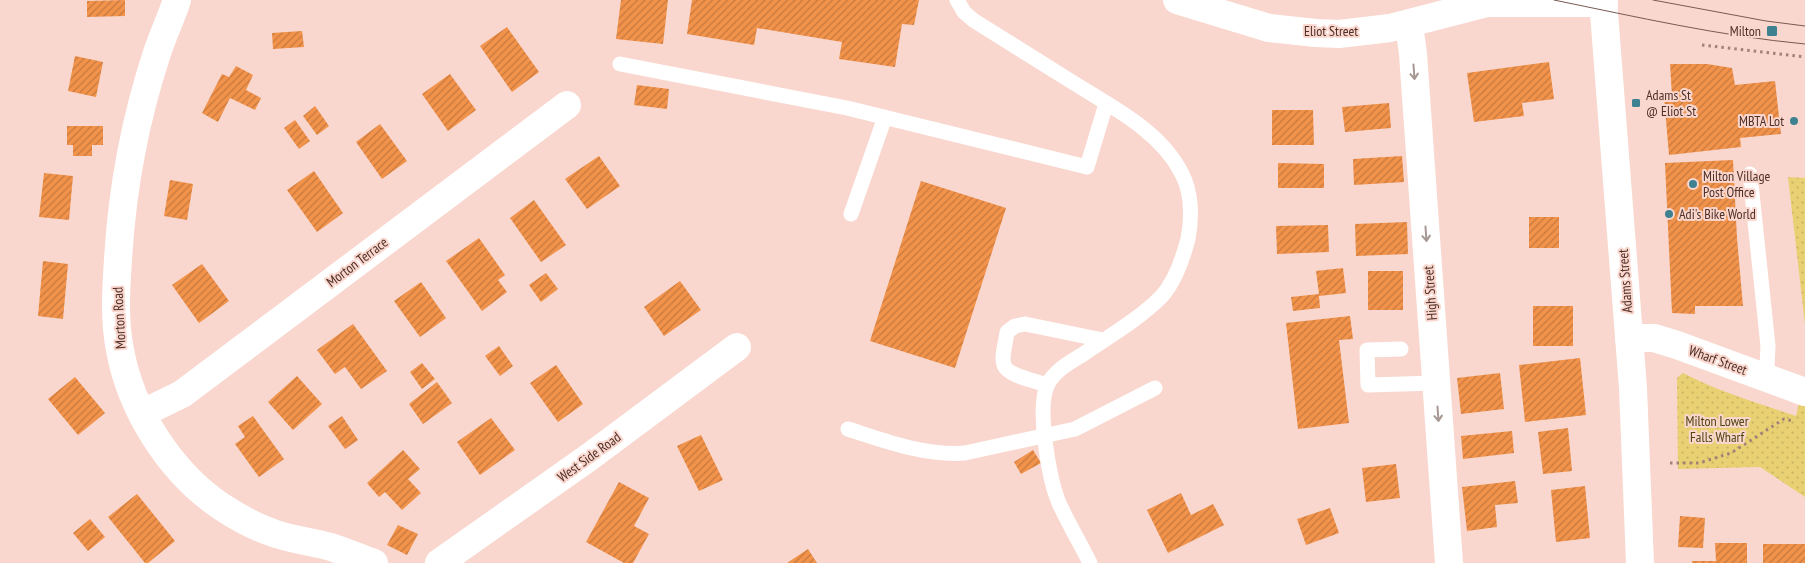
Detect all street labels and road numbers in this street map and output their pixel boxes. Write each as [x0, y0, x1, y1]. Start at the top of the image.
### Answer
street label: Eliot Street [1304, 22, 1358, 40]
street label: Morton Terrace [323, 233, 391, 291]
street label: Adams Street [1614, 248, 1636, 314]
street label: High Street [1419, 265, 1441, 321]
street label: Morton Road [108, 287, 130, 349]
street label: Wharf Street [1686, 341, 1750, 379]
street label: West Side Road [554, 428, 624, 486]

